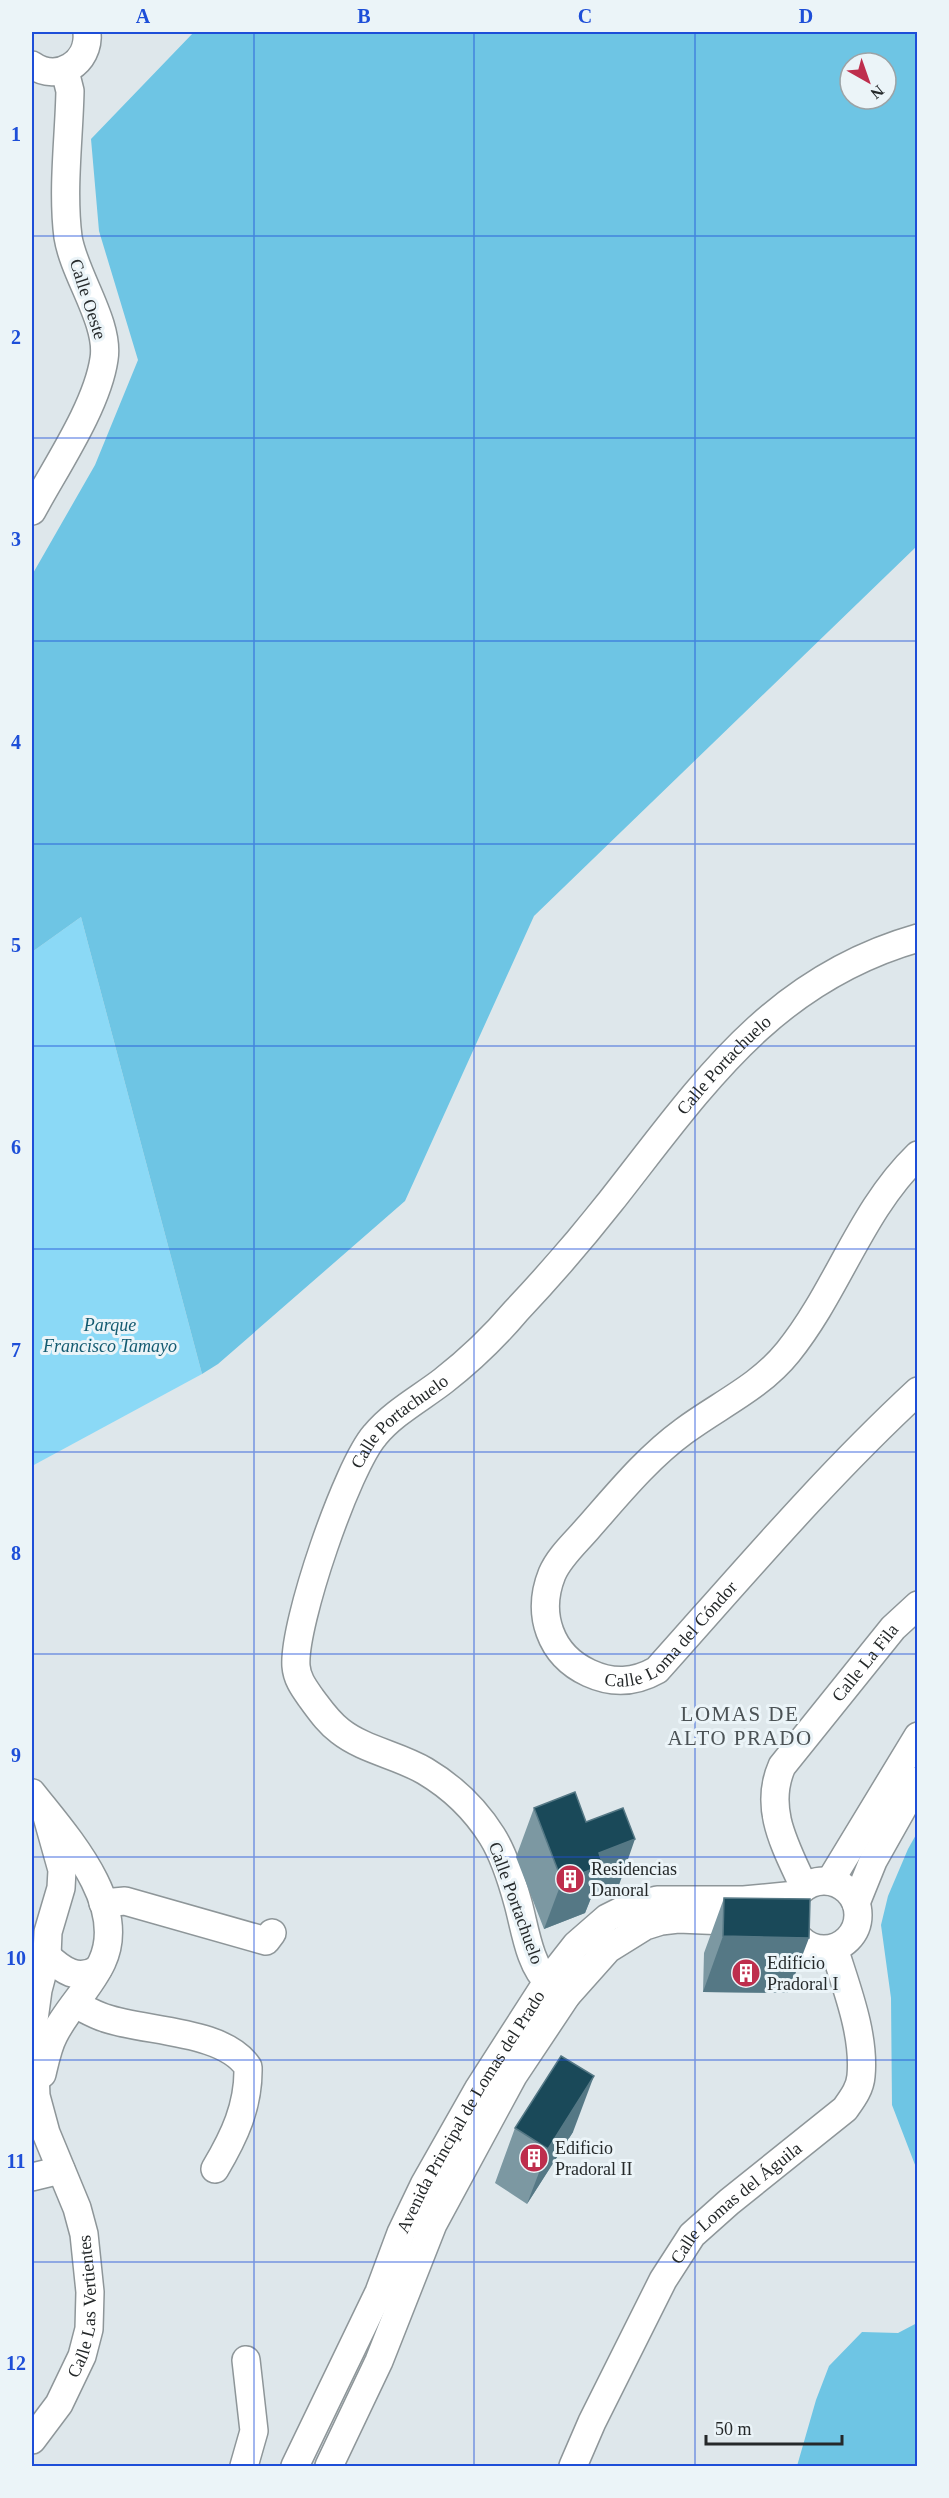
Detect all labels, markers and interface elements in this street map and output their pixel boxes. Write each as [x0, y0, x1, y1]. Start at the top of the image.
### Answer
text: A [136, 5, 151, 27]
text: B [357, 5, 371, 27]
text: C [578, 5, 592, 27]
text: D [799, 5, 813, 27]
north arrow [838, 51, 898, 111]
text: N [867, 82, 887, 103]
text: 1 [11, 123, 21, 145]
street label: Calle Oeste [66, 256, 110, 342]
text: 2 [11, 326, 21, 348]
text: 3 [11, 528, 21, 550]
text: 4 [11, 731, 21, 753]
text: 5 [11, 934, 21, 956]
street label: Calle Portachuelo [673, 1011, 775, 1119]
text: 6 [11, 1136, 21, 1158]
park label: Parque Francisco Tamayo [42, 1315, 177, 1356]
text: 7 [11, 1339, 21, 1361]
street label: Calle Portachuelo [347, 1371, 452, 1472]
text: 8 [11, 1542, 21, 1564]
street label: Calle Loma del Cóndor [603, 1577, 741, 1691]
street label: Calle La Fila [828, 1620, 902, 1706]
district label: LOMAS DE ALTO PRADO [667, 1702, 813, 1750]
text: 9 [11, 1744, 21, 1766]
street label: Calle Portachuelo [485, 1839, 547, 1967]
place label: Residencias Danoral [591, 1859, 677, 1900]
building icon: Residencias Danoral [554, 1863, 586, 1895]
text: 10 [6, 1947, 26, 1969]
place label: Edificio Pradoral I [767, 1953, 838, 1994]
building icon: Edificio Pradoral I [730, 1957, 762, 1989]
street label: Avenida Principal de Lomas del Prado [392, 1987, 549, 2236]
place label: Edificio Pradoral II [555, 2138, 632, 2179]
street label: Calle Lomas del Águila [666, 2138, 805, 2267]
building icon: Edificio Pradoral II [518, 2142, 550, 2174]
text: 11 [7, 2150, 25, 2172]
street label: Calle Las Vertientes [63, 2234, 100, 2381]
text: 12 [6, 2352, 26, 2374]
scale bar [706, 2408, 842, 2446]
text: 50 m [715, 2419, 752, 2439]

